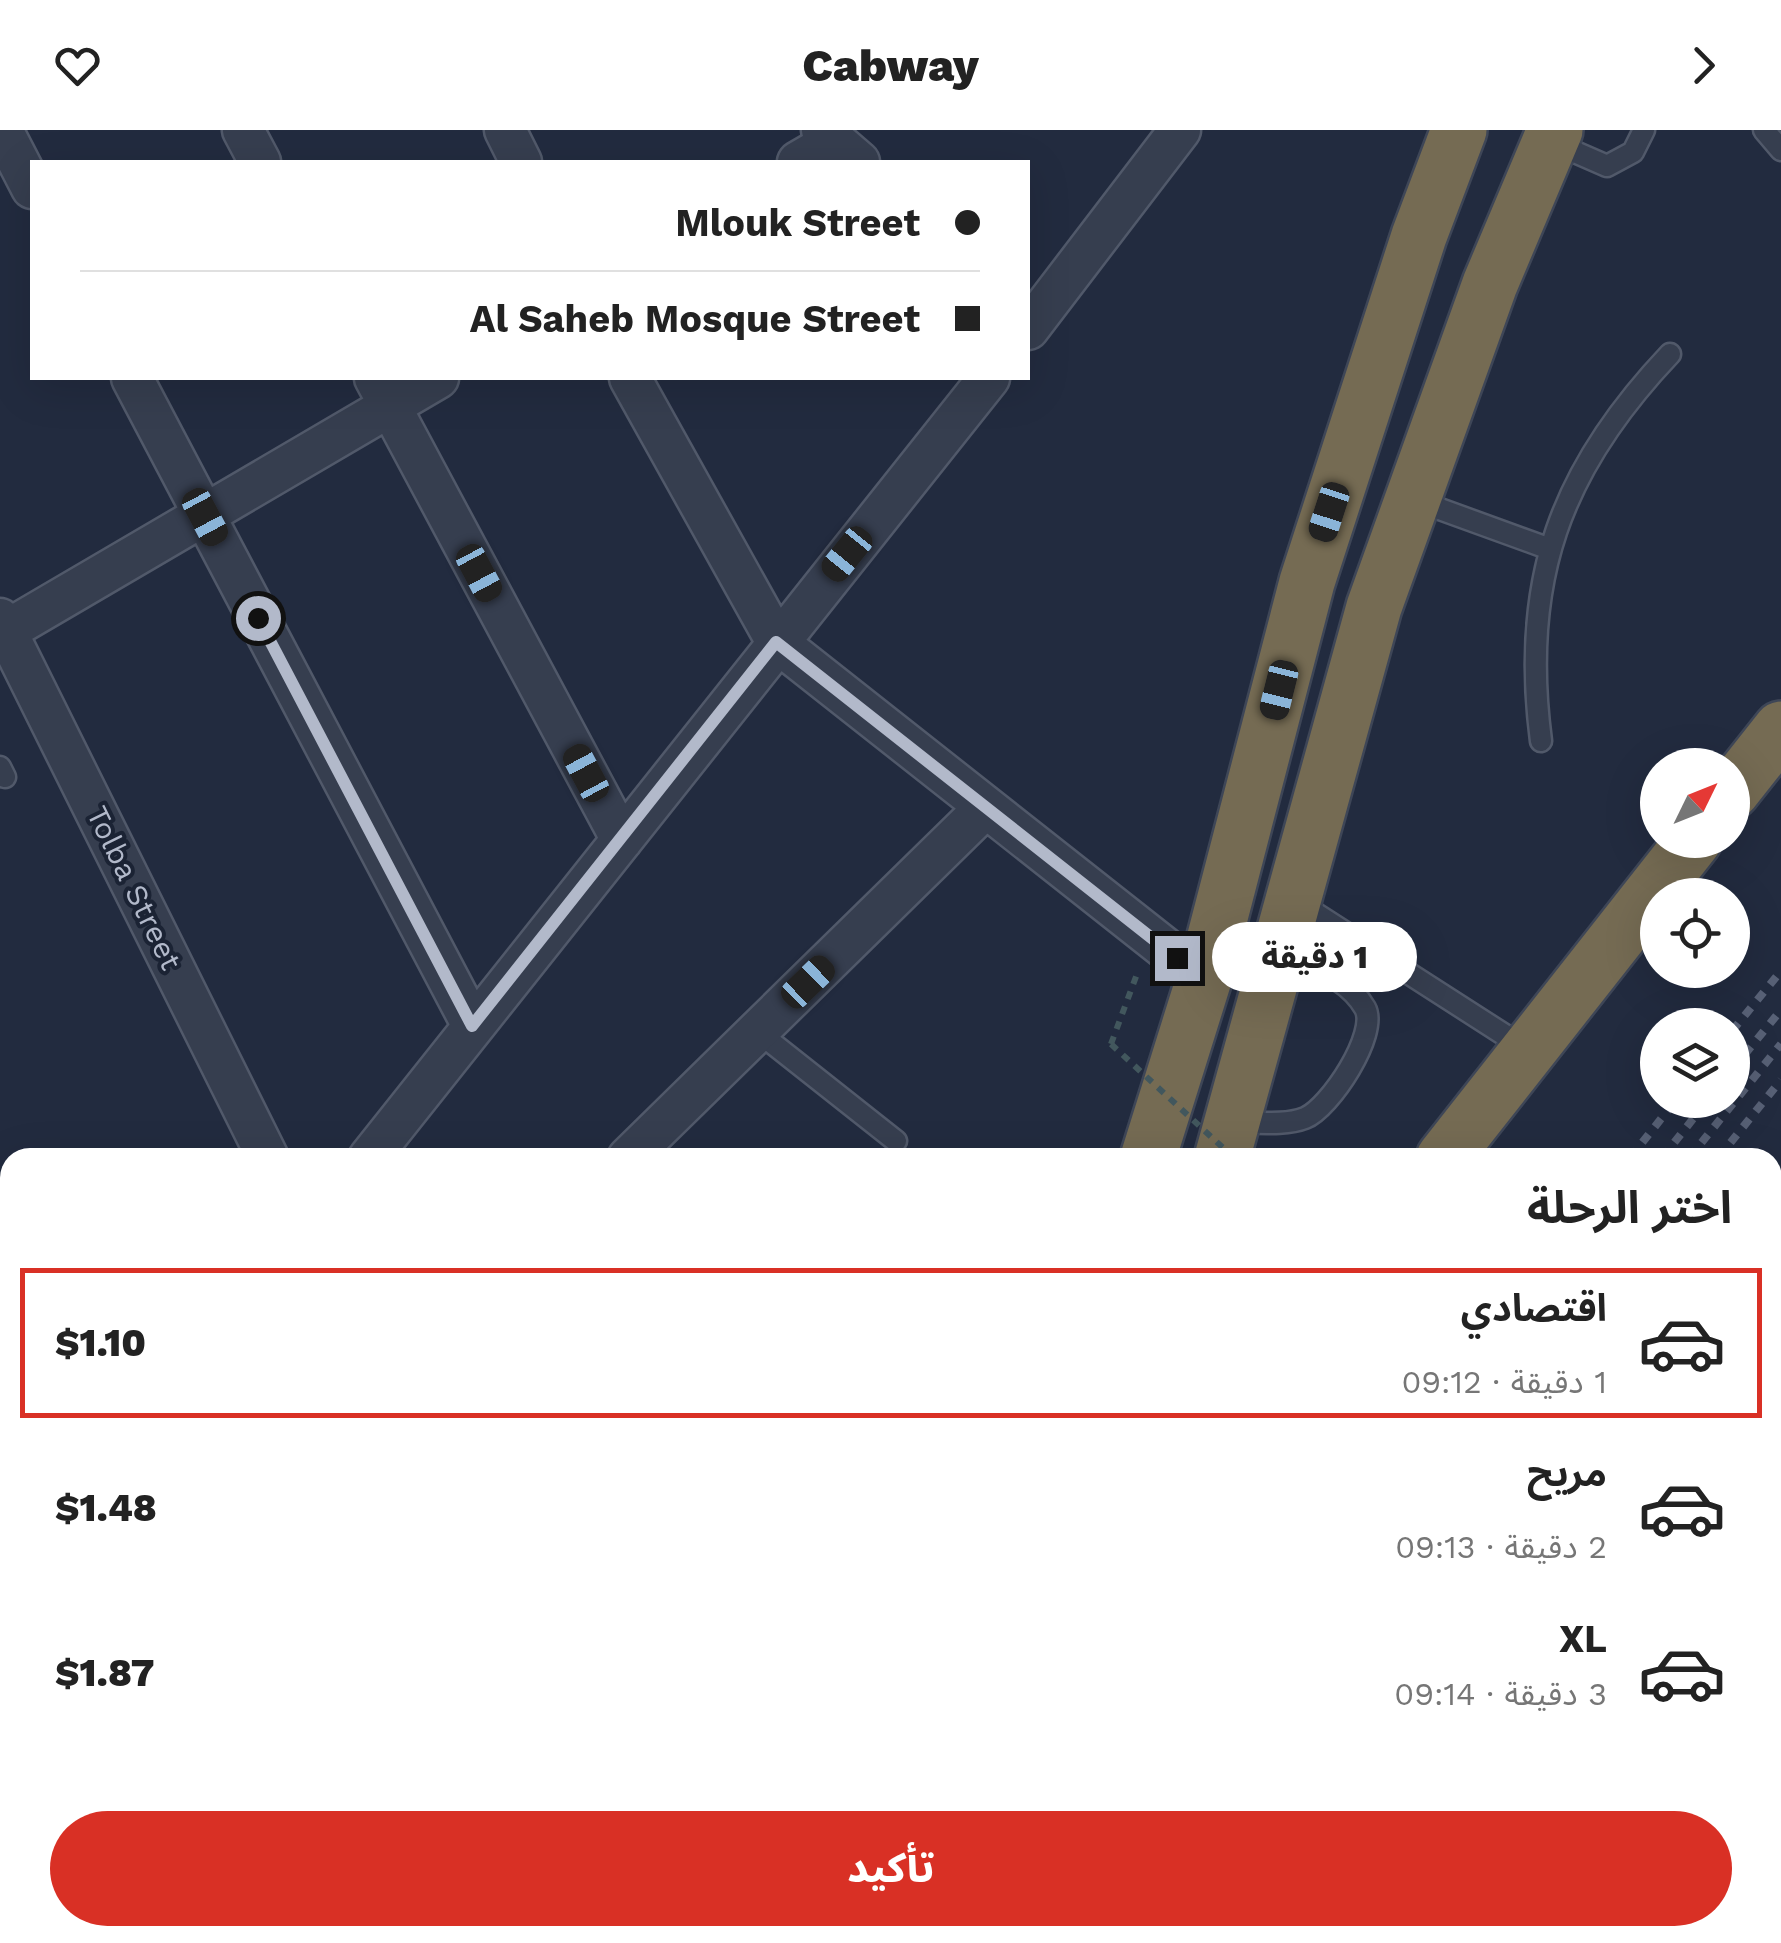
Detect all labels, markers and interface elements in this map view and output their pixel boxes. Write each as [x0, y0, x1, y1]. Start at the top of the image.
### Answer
icon: heart [50, 38, 105, 93]
icon: forward [1676, 38, 1731, 93]
text: Cabway [802, 39, 979, 92]
text: Mlouk Street [675, 201, 920, 245]
text: Al Saheb Mosque Street [470, 297, 920, 341]
car [1305, 479, 1353, 545]
car [178, 483, 232, 551]
car [816, 521, 878, 587]
car [452, 539, 506, 607]
route start [236, 596, 281, 641]
car [1257, 657, 1301, 723]
car [559, 739, 613, 807]
north arrow [1640, 748, 1750, 858]
map controls [1640, 748, 1750, 1118]
street label: Tolba Street [80, 800, 189, 976]
button: locate [1640, 878, 1750, 988]
callout: 1 دقيقة [1212, 923, 1417, 993]
route end [1155, 936, 1200, 981]
text: 1 دقيقة [1261, 938, 1368, 976]
car [776, 950, 840, 1014]
button: layers [1640, 1008, 1750, 1118]
text: اختر الرحلة [1527, 1181, 1732, 1234]
text: اقتصادي [1461, 1286, 1607, 1330]
icon: car [1637, 1298, 1727, 1388]
text: $1.10 [55, 1321, 146, 1365]
text: 1 دقيقة · 09:12 [1401, 1363, 1607, 1401]
text: مريح [1527, 1451, 1607, 1495]
icon: car [1637, 1463, 1727, 1553]
text: $1.48 [55, 1486, 157, 1530]
text: 2 دقيقة · 09:13 [1395, 1528, 1607, 1566]
text: XL [1559, 1617, 1607, 1661]
icon: car [1637, 1628, 1727, 1718]
text: $1.87 [55, 1651, 154, 1695]
text: 3 دقيقة · 09:14 [1394, 1675, 1607, 1713]
button: تأكيد [50, 1811, 1732, 1926]

